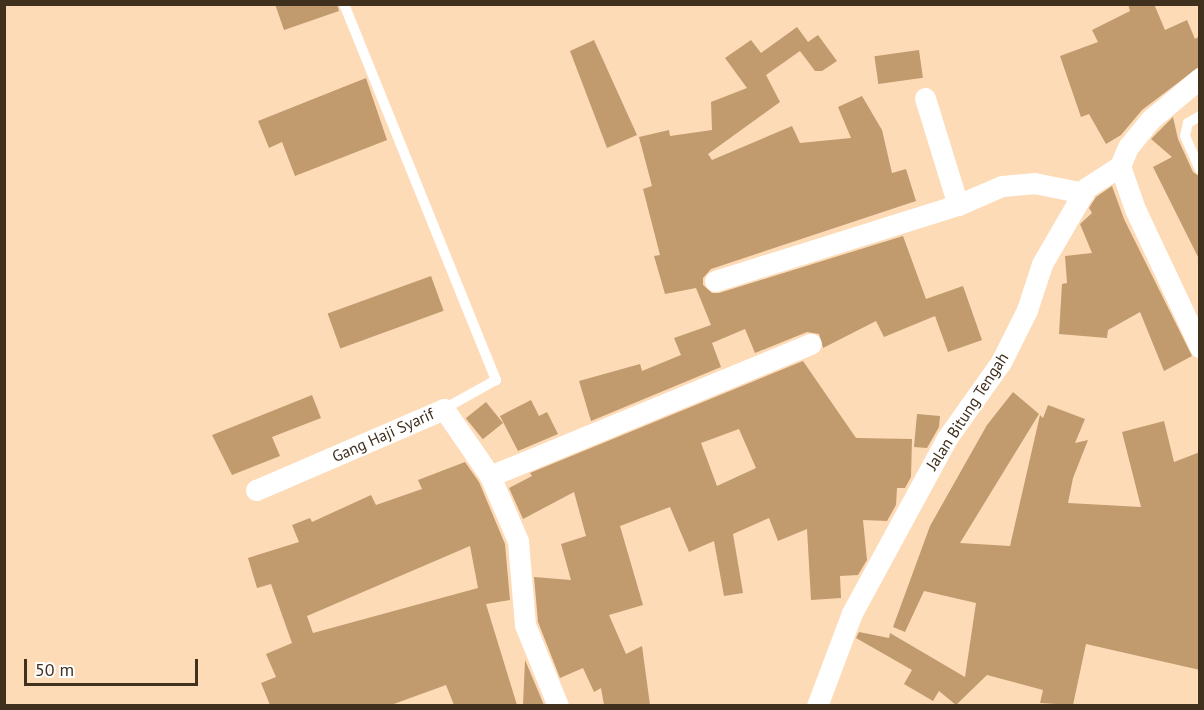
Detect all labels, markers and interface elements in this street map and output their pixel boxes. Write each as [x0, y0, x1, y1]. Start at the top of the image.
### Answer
street label: Jalan Bitung Tengah [922, 349, 1012, 473]
street label: Gang Haji Syarif [329, 404, 437, 466]
scale bar [27, 647, 201, 685]
text: 50 m [35, 658, 74, 681]

